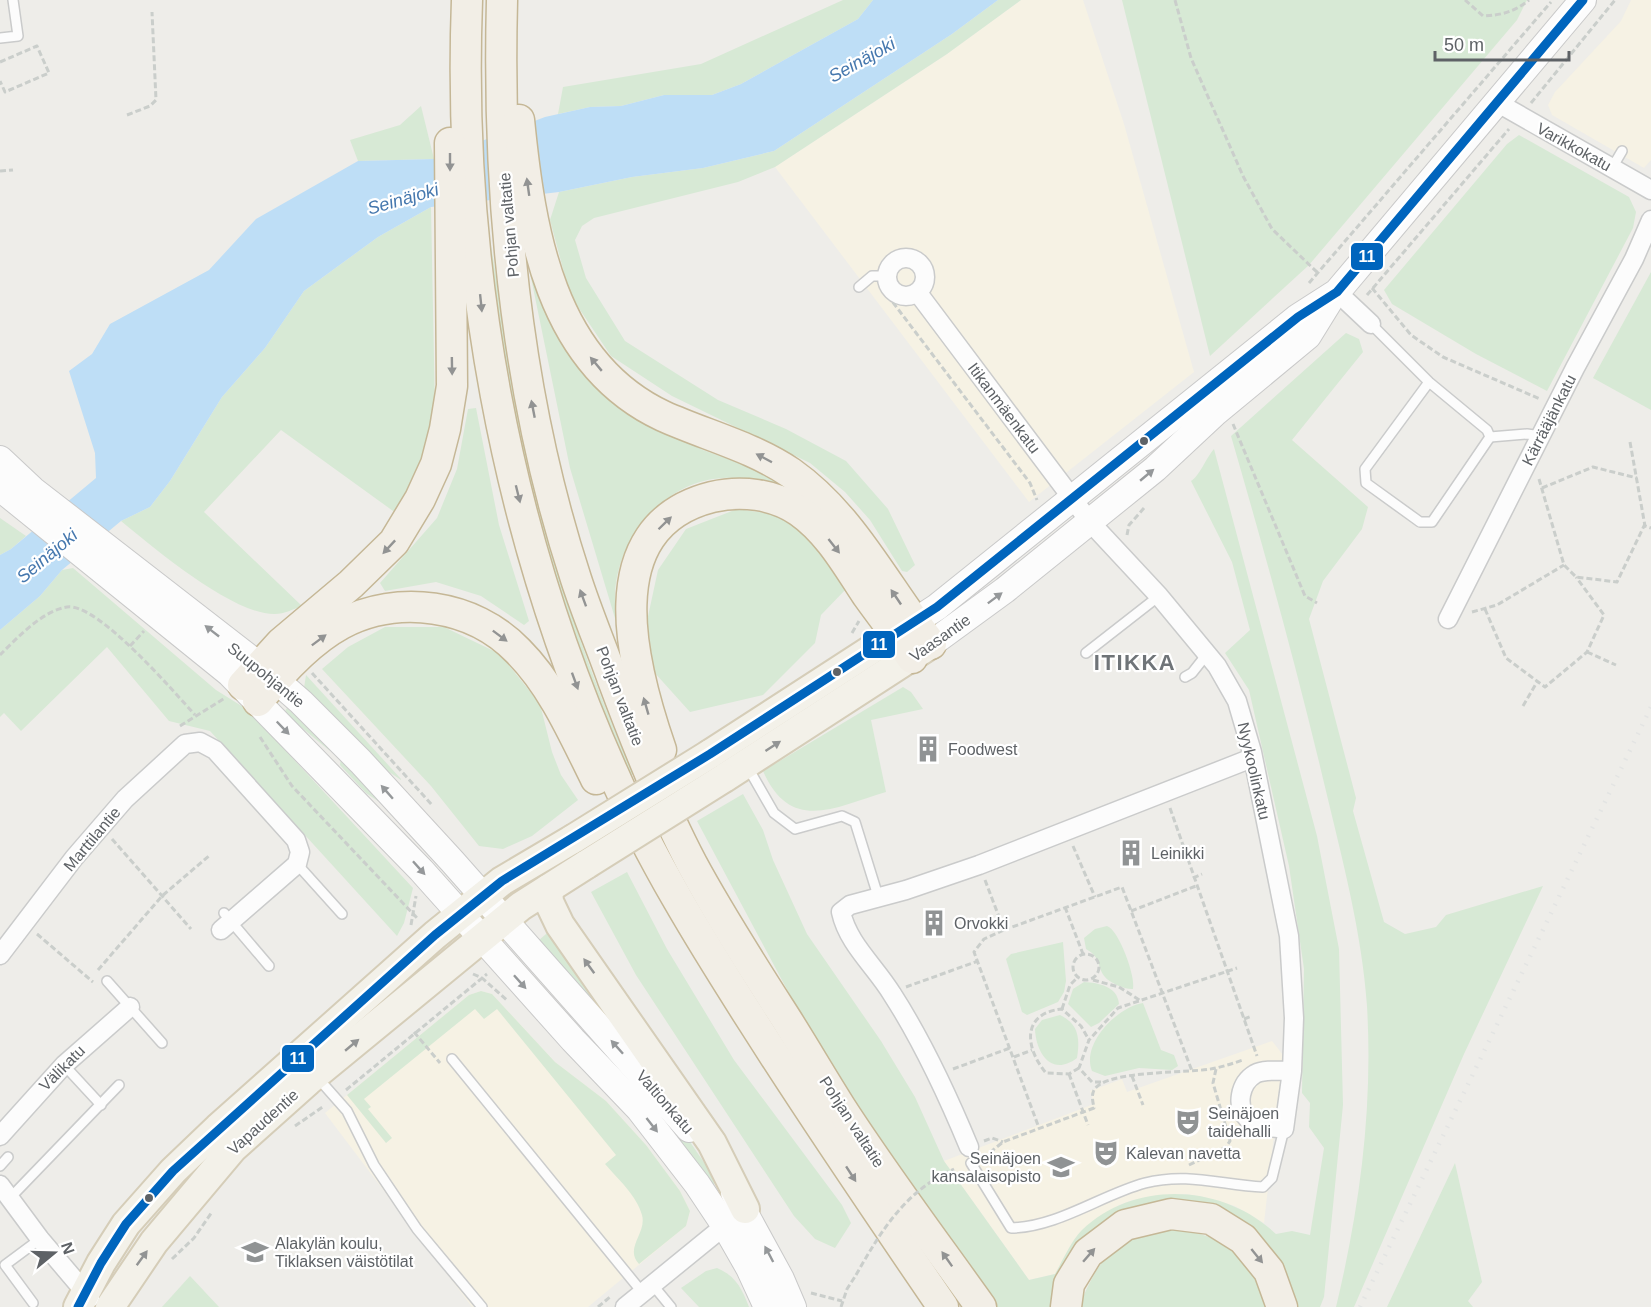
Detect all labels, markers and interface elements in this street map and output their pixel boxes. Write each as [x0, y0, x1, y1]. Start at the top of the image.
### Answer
scale bar [1435, 24, 1568, 62]
water label: Seinäjoki [825, 33, 900, 86]
text: 50 m [1444, 35, 1484, 55]
street label: Varikkokatu [1534, 120, 1614, 174]
one-way arrow [445, 153, 455, 172]
street label: Pohjan valtatie [496, 172, 522, 278]
one-way arrow [523, 177, 532, 196]
water label: Seinäjoki [365, 179, 442, 219]
line badge: 11 [1350, 242, 1384, 271]
text: 11 [1359, 248, 1376, 265]
one-way arrow [476, 294, 486, 313]
one-way arrow [589, 356, 602, 372]
one-way arrow [447, 357, 457, 376]
street label: Itikanmäenkatu [965, 360, 1043, 456]
street label: Kärrääjänkatu [1519, 372, 1579, 468]
one-way arrow [528, 400, 537, 419]
unlabelled marker [1138, 435, 1150, 447]
one-way arrow [755, 453, 772, 463]
one-way arrow [1139, 469, 1154, 482]
one-way arrow [513, 485, 523, 504]
one-way arrow [658, 516, 672, 530]
water label: Seinäjoki [13, 524, 82, 587]
one-way arrow [382, 539, 396, 554]
one-way arrow [828, 539, 840, 554]
one-way arrow [578, 589, 587, 607]
one-way arrow [890, 590, 902, 606]
one-way arrow [988, 592, 1003, 604]
street label: Vaasantie [906, 611, 974, 665]
one-way arrow [205, 625, 221, 637]
one-way arrow [491, 630, 507, 642]
line badge: 11 [862, 630, 896, 659]
one-way arrow [311, 633, 327, 646]
text: 11 [871, 636, 888, 653]
street label: Suupohjantie [224, 639, 308, 711]
street label: Pohjan valtatie [593, 644, 647, 748]
district label: ITIKKA [1094, 650, 1176, 675]
unlabelled marker [831, 666, 843, 678]
one-way arrow [570, 672, 580, 690]
one-way arrow [641, 697, 650, 715]
one-way arrow [276, 720, 290, 734]
street label: Nyykoolinkatu [1235, 721, 1273, 821]
building icon: Foodwest [913, 734, 943, 764]
one-way arrow [765, 741, 781, 752]
place label: Foodwest [948, 741, 1018, 758]
one-way arrow [380, 784, 394, 799]
street label: Marttilantie [60, 803, 124, 874]
building icon: Leinikki [1116, 838, 1146, 868]
place label: Leinikki [1151, 845, 1204, 862]
one-way arrow [412, 860, 425, 875]
building icon: Orvokki [919, 908, 949, 938]
place label: Orvokki [954, 915, 1008, 932]
one-way arrow [584, 958, 595, 974]
one-way arrow [513, 974, 526, 989]
one-way arrow [344, 1039, 359, 1052]
one-way arrow [611, 1040, 624, 1055]
street label: Välikatu [36, 1042, 88, 1094]
line badge: 11 [281, 1044, 315, 1073]
text: 11 [290, 1050, 307, 1067]
street label: Valtionkatu [633, 1067, 697, 1137]
street label: Pohjan valtatie [816, 1073, 888, 1171]
street label: Vapaudentie [224, 1086, 302, 1158]
place label: Seinäjoen taidehalli [1208, 1105, 1279, 1140]
theatre icon: Seinäjoen taidehalli [1173, 1107, 1203, 1137]
one-way arrow [646, 1117, 658, 1133]
theatre icon: Kalevan navetta [1091, 1138, 1121, 1168]
place label: Kalevan navetta [1126, 1145, 1241, 1162]
place label: Seinäjoen kansalaisopisto [932, 1150, 1041, 1185]
school or university icon: Seinäjoen kansalaisopisto [1046, 1152, 1076, 1182]
one-way arrow [845, 1166, 856, 1182]
unlabelled marker [143, 1192, 155, 1204]
north arrow [24, 1223, 84, 1283]
place label: Alakylän koulu, Tiklaksen väistötilat [275, 1235, 414, 1270]
school or university icon: Alakylän koulu, Tiklaksen väistötilat [240, 1237, 270, 1267]
text: N [58, 1240, 78, 1257]
one-way arrow [764, 1245, 774, 1263]
one-way arrow [1082, 1247, 1095, 1263]
one-way arrow [1251, 1248, 1264, 1264]
one-way arrow [136, 1250, 148, 1266]
one-way arrow [941, 1252, 953, 1268]

